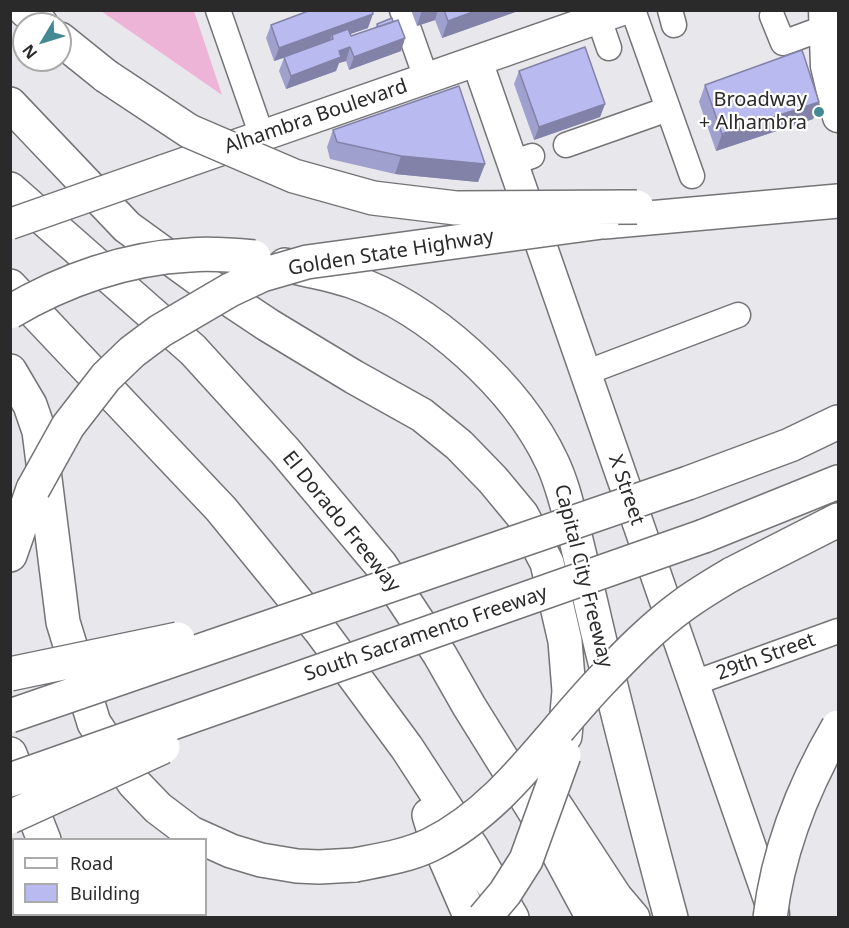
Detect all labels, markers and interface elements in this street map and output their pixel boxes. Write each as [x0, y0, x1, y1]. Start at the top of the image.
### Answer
north arrow [12, 12, 72, 72]
text: N [17, 40, 42, 64]
street label: Alhambra Boulevard [221, 74, 411, 160]
place label: Broadway + Alhambra [699, 88, 807, 135]
marker: Broadway + Alhambra [812, 105, 826, 119]
street label: Golden State Highway [286, 225, 496, 281]
street label: El Dorado Freeway [277, 447, 405, 597]
street label: X Street [603, 452, 649, 528]
street label: Capital City Freeway [549, 482, 617, 670]
street label: South Sacramento Freeway [301, 581, 551, 687]
street label: 29th Street [713, 628, 819, 686]
legend [12, 838, 207, 916]
text: Road [70, 851, 113, 875]
text: Building [70, 881, 140, 905]

